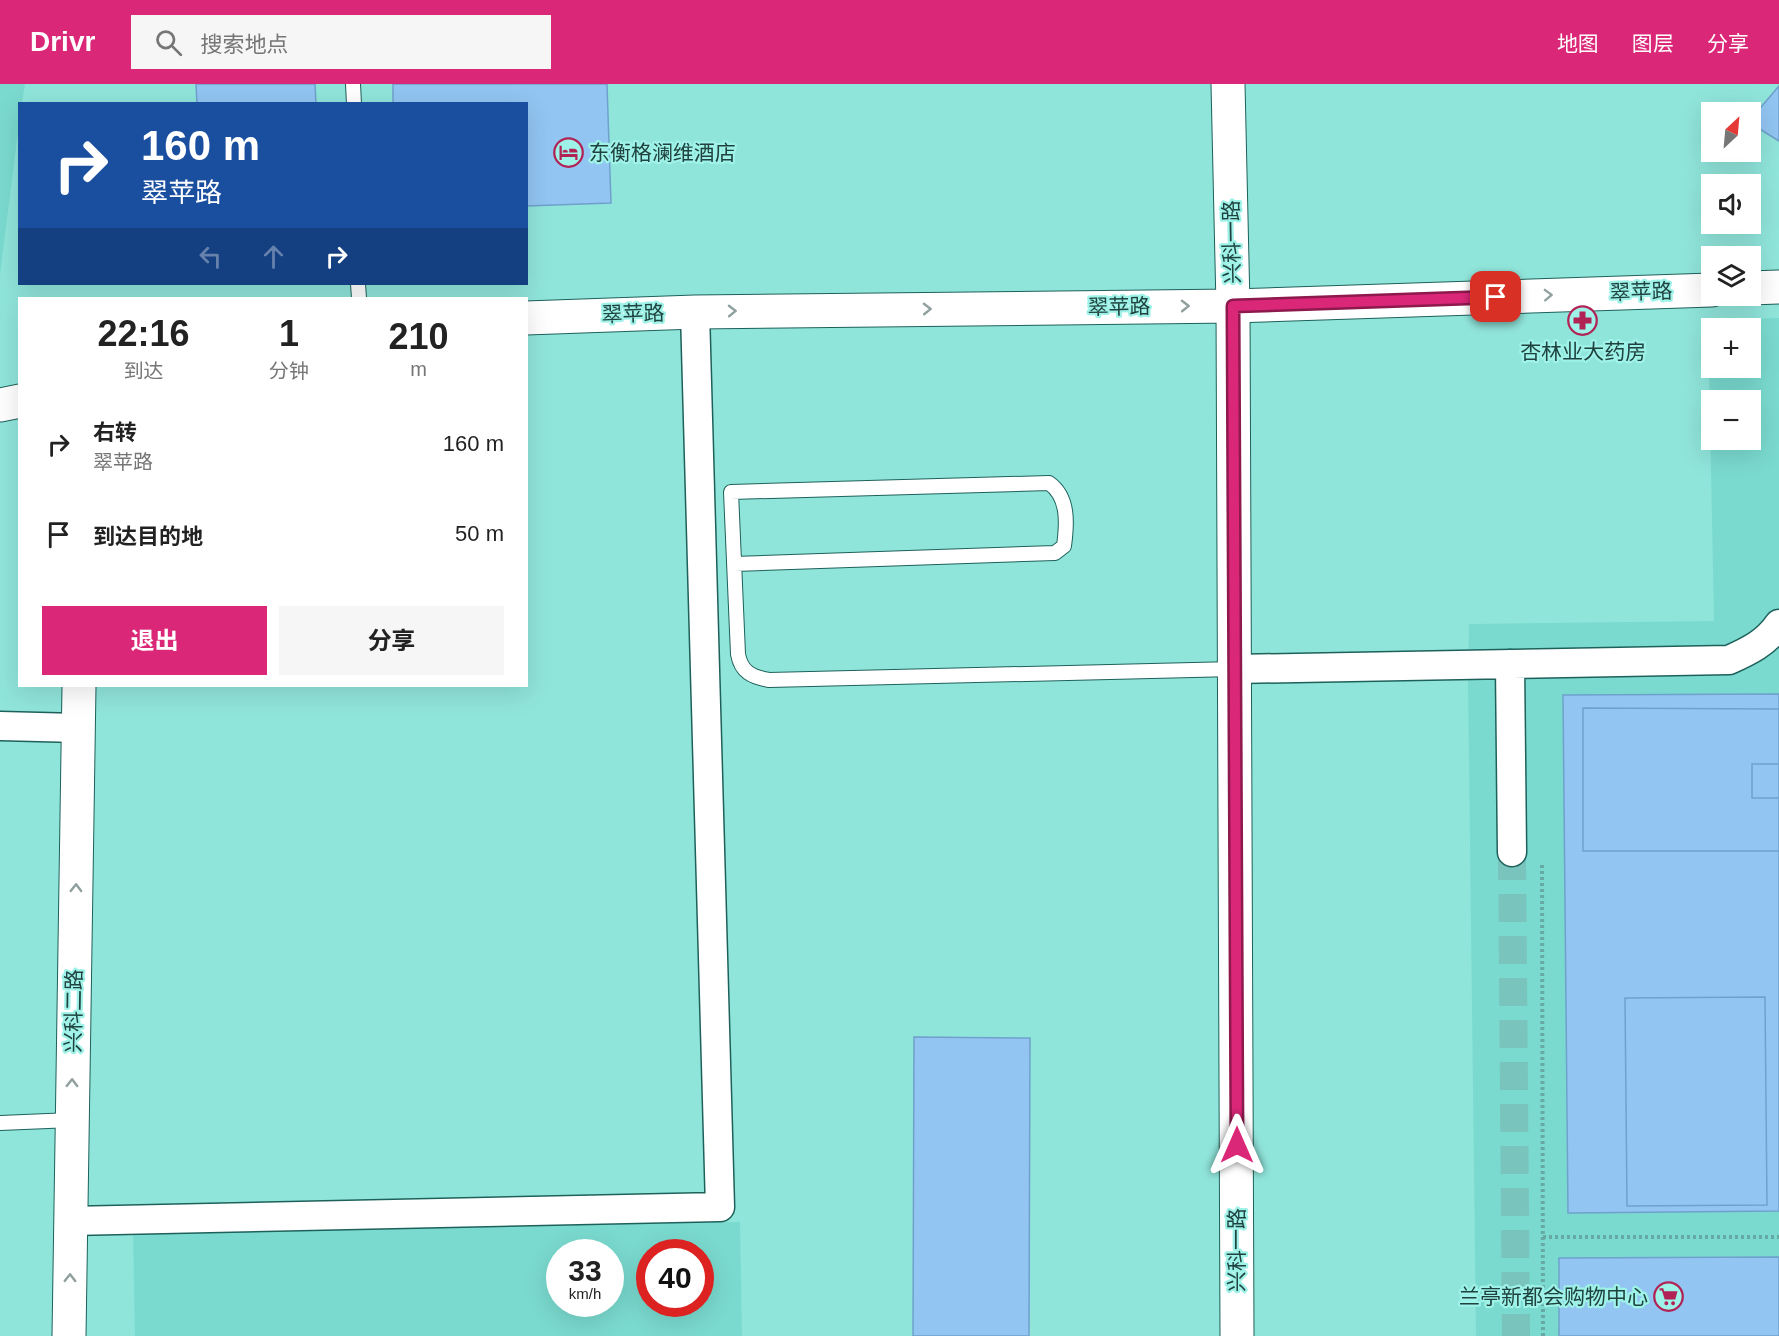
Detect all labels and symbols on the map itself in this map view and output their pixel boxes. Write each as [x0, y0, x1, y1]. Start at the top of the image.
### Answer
north arrow [1701, 102, 1761, 162]
hotel icon: 东衡格澜维酒店 [552, 137, 584, 169]
place label: 东衡格澜维酒店 [589, 141, 736, 164]
street label: 兴科一路 [1219, 200, 1244, 284]
pin [1470, 271, 1521, 322]
street label: 翠苹路 [1609, 279, 1673, 304]
one-way arrow [1543, 289, 1552, 302]
street label: 翠苹路 [1087, 294, 1151, 319]
one-way arrow [1180, 300, 1189, 312]
street label: 翠苹路 [601, 301, 665, 326]
one-way arrow [922, 303, 931, 315]
one-way arrow [727, 305, 736, 317]
pharmacy icon: 杏林业大药房 [1567, 305, 1599, 337]
place label: 杏林业大药房 [1520, 340, 1646, 363]
one-way arrow [69, 883, 82, 892]
street label: 兴科二路 [61, 969, 86, 1053]
one-way arrow [66, 1078, 79, 1087]
position arrow [1205, 1113, 1269, 1177]
street label: 兴科一路 [1225, 1208, 1248, 1292]
speed limit sign: 40 [636, 1239, 714, 1317]
one-way arrow [64, 1273, 76, 1282]
supermarket icon: 兰亭新都会购物中心 [1653, 1281, 1685, 1313]
place label: 兰亭新都会购物中心 [1459, 1285, 1648, 1308]

